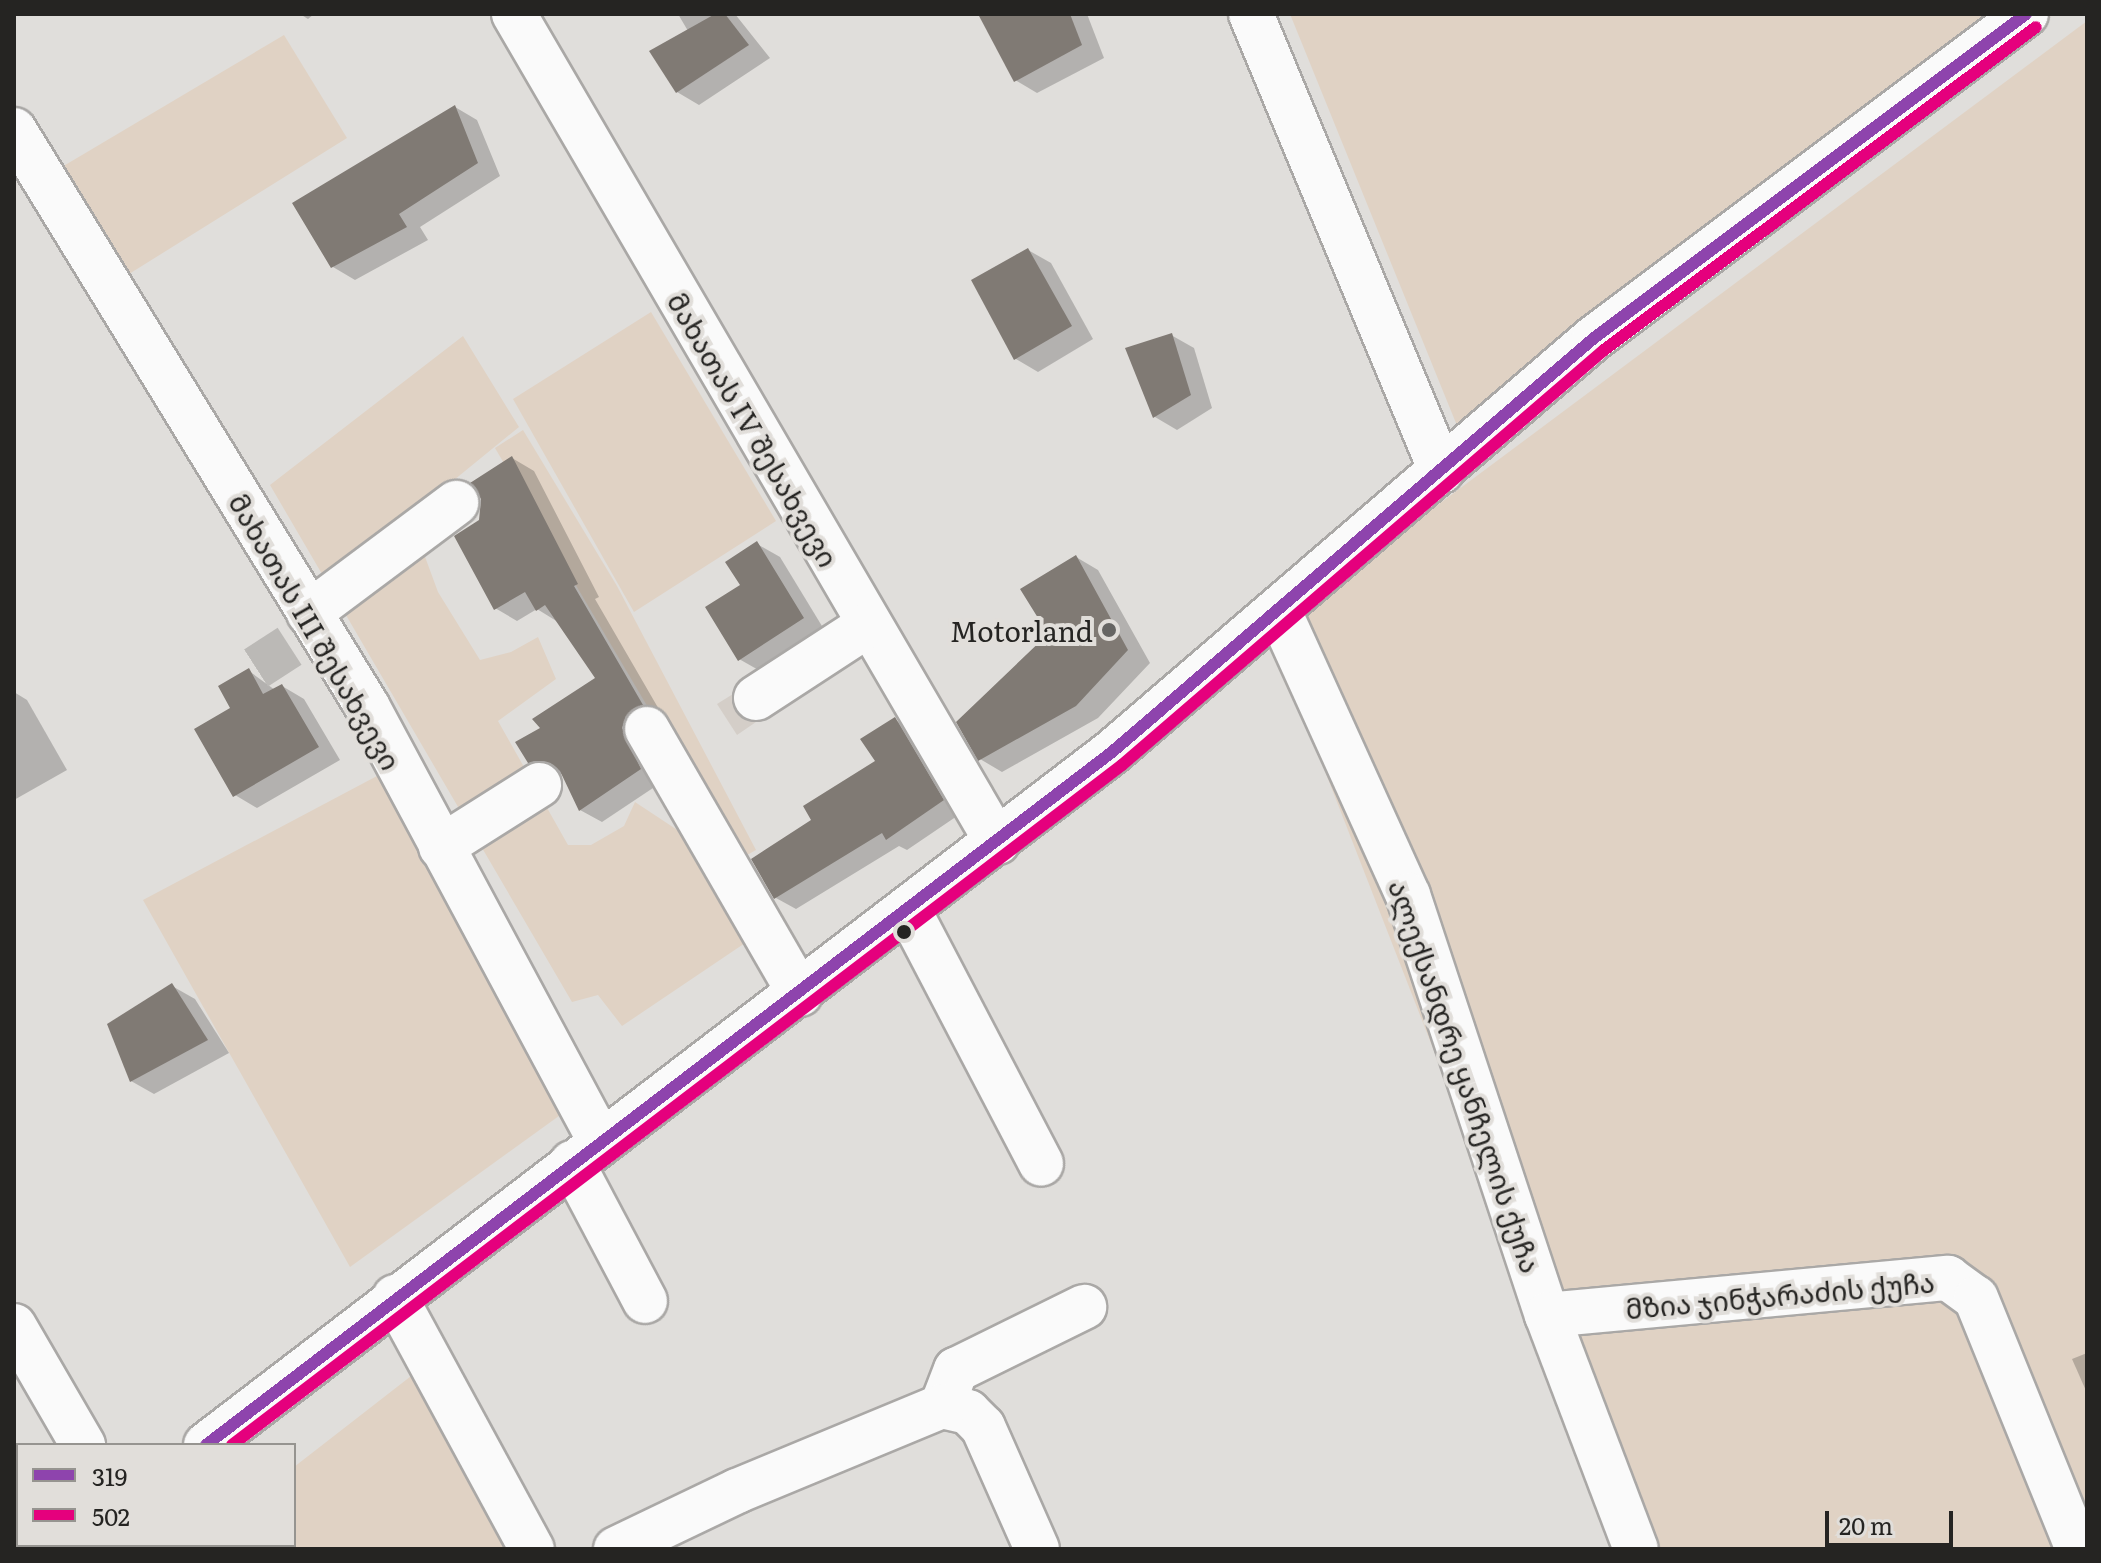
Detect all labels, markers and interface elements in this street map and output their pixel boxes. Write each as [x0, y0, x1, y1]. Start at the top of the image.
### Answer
street label: მახათას IV შესახვევი [662, 286, 846, 572]
street label: მახათას III შესახვევი [223, 487, 409, 775]
place label: Motorland [950, 613, 1093, 647]
marker: Motorland [1100, 621, 1118, 639]
street label: ალექსანდრე ყანჩელის ქუჩა [1383, 875, 1549, 1277]
unlabelled marker [896, 924, 912, 940]
street label: მზია ჯინჭარაძის ქუჩა [1624, 1264, 1936, 1324]
legend [16, 1443, 296, 1547]
text: 319 [92, 1458, 127, 1493]
scale bar [1829, 1495, 1957, 1545]
text: 502 [92, 1498, 130, 1533]
text: 20 m [1839, 1507, 1893, 1542]

